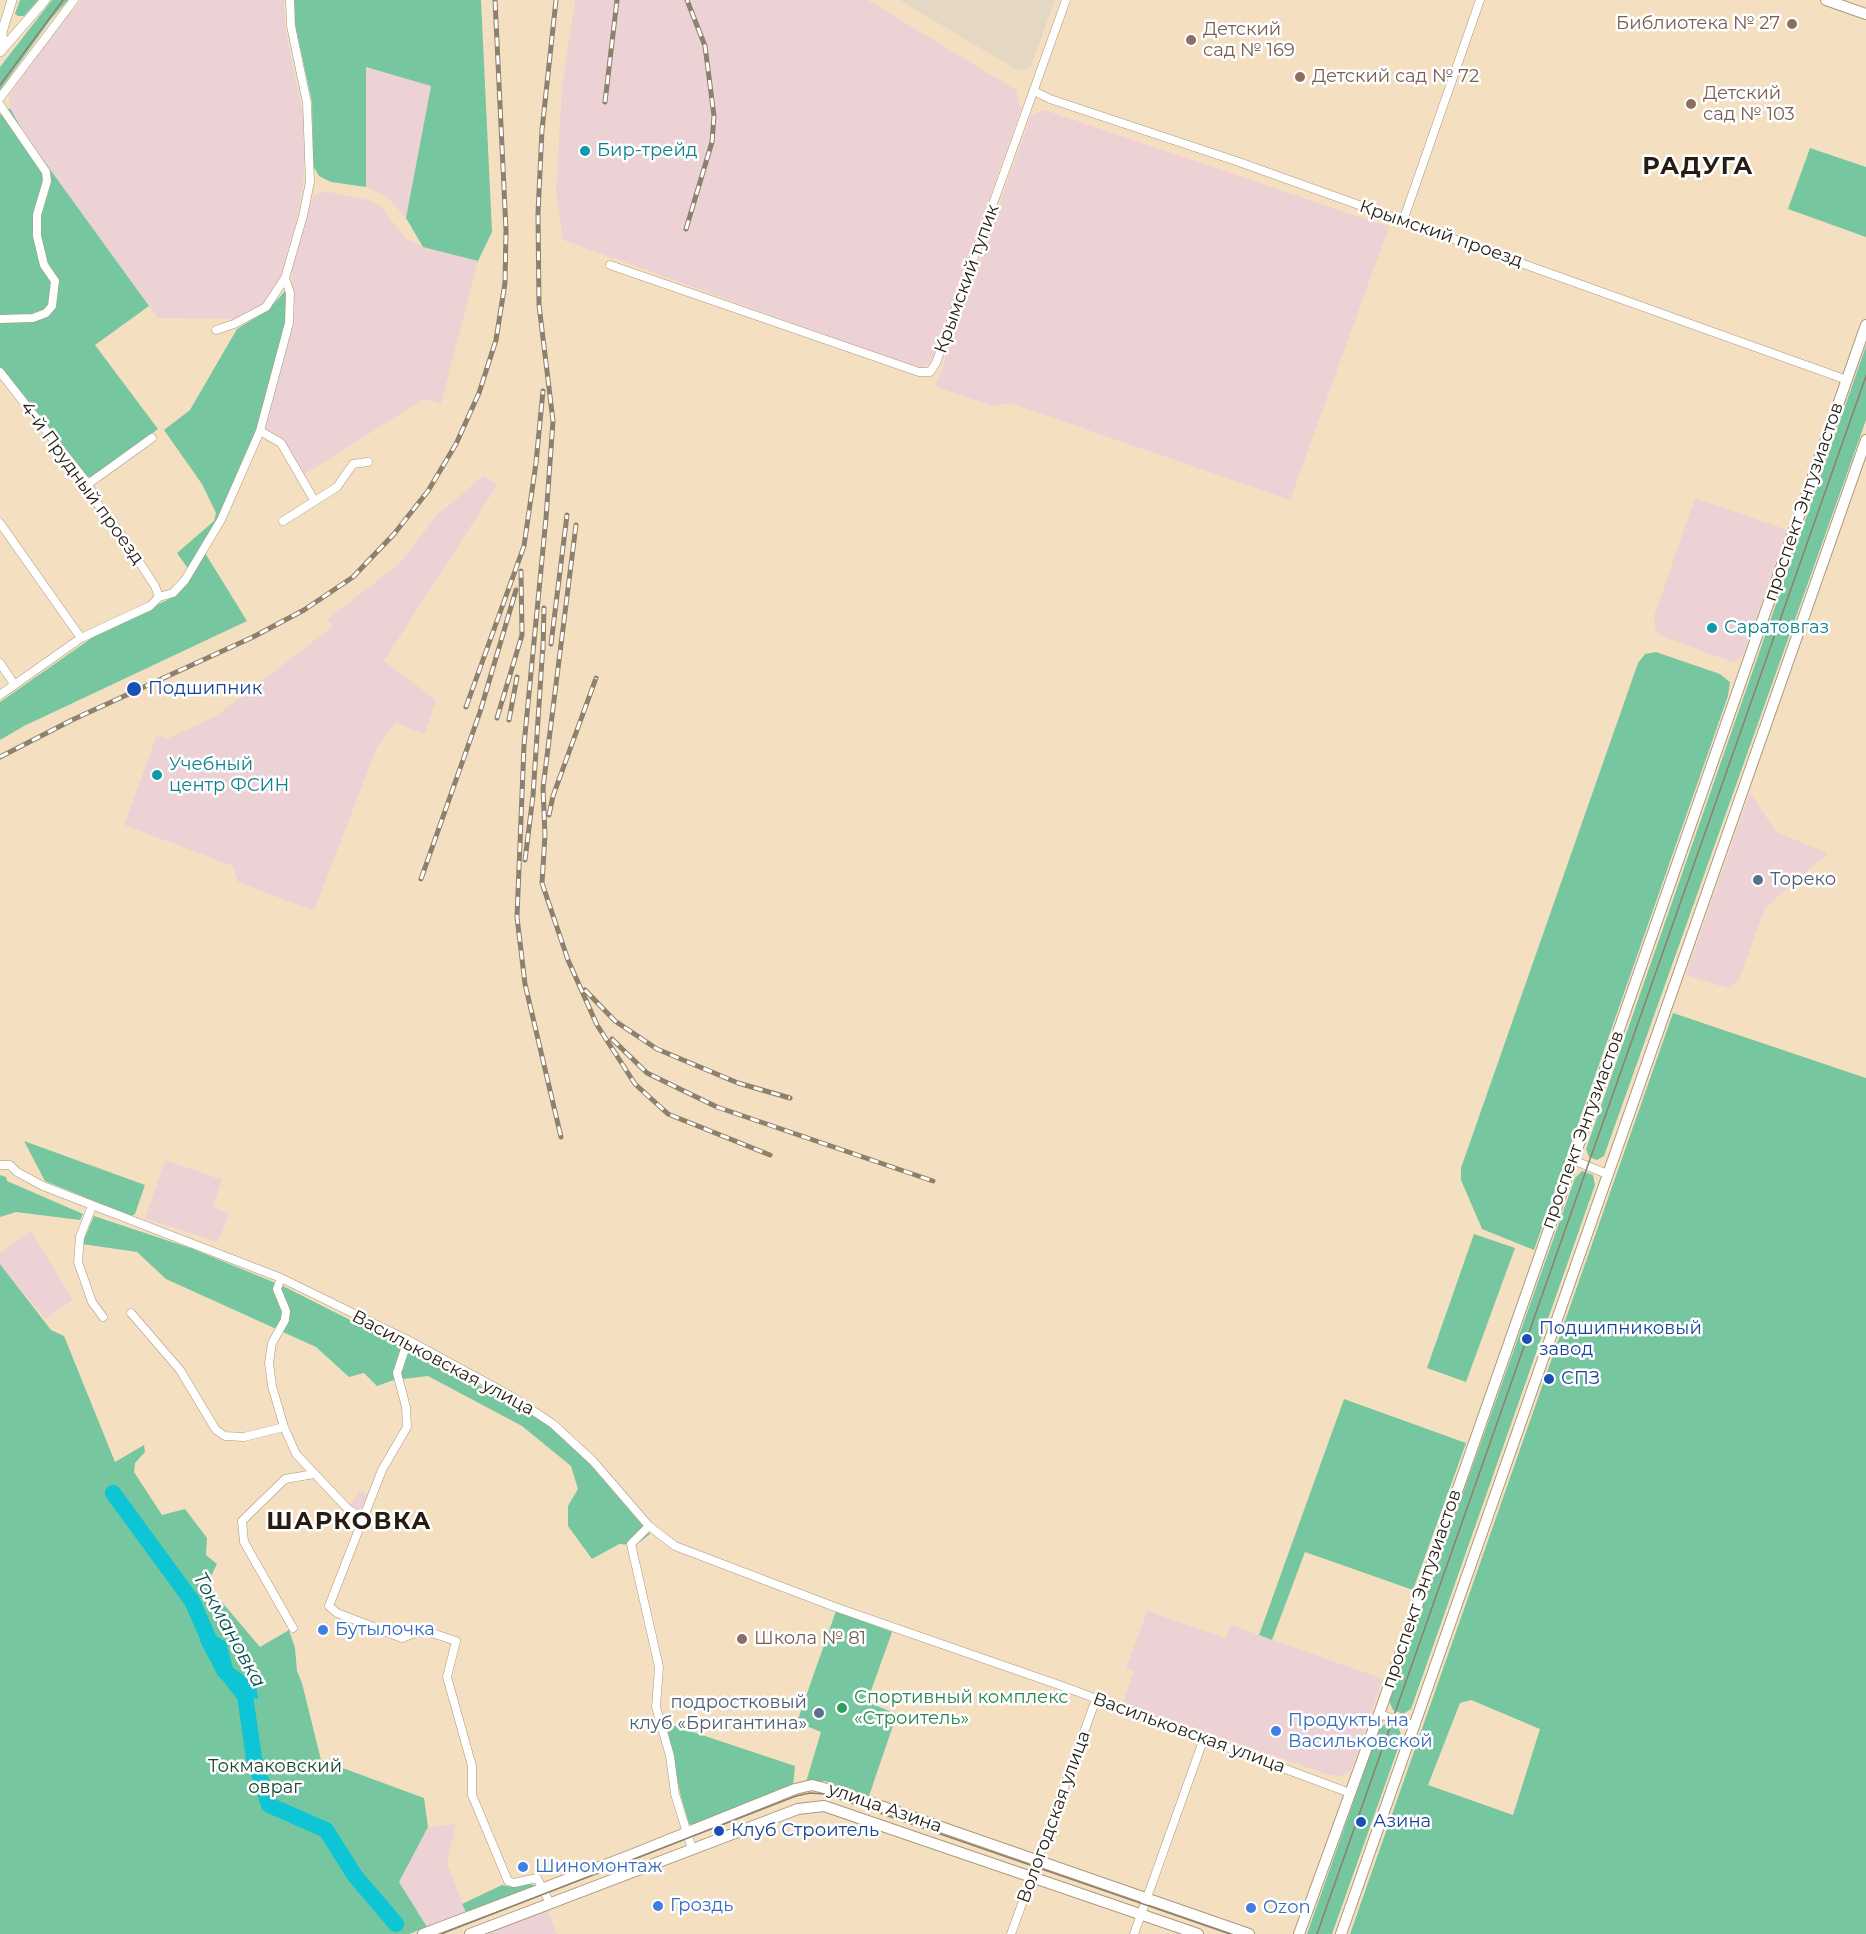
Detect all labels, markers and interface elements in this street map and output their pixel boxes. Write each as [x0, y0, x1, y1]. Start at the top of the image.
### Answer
place label: Библиотека № 27 [1616, 13, 1780, 35]
marker: Библиотека № 27 [1785, 17, 1799, 31]
place label: Детский сад № 169 [1203, 19, 1295, 62]
marker: Детский сад № 169 [1184, 33, 1198, 47]
place label: Детский сад № 72 [1312, 66, 1479, 88]
marker: Детский сад № 72 [1293, 70, 1307, 84]
place label: Детский сад № 103 [1703, 83, 1795, 125]
marker: Детский сад № 103 [1684, 97, 1698, 111]
place label: Бир-трейд [597, 140, 698, 162]
marker: Бир-трейд [578, 144, 592, 158]
district label: РАДУГА [1642, 153, 1754, 181]
street label: Крымский проезд [1356, 196, 1526, 272]
street label: Крымский тупик [930, 202, 1004, 356]
street label: 4-й Прудный проезд [16, 397, 148, 569]
street label: проспект Энтузиастов [1760, 400, 1848, 604]
place label: Саратовгаз [1724, 617, 1829, 639]
marker: Саратовгаз [1705, 621, 1719, 635]
place label: Подшипник [148, 678, 262, 700]
marker: Подшипник [125, 680, 143, 698]
place label: Учебный центр ФСИН [169, 754, 289, 796]
marker: Учебный центр ФСИН [150, 768, 164, 782]
place label: Тореко [1770, 869, 1836, 891]
marker: Тореко [1751, 873, 1765, 887]
street label: проспект Энтузиастов [1537, 1028, 1629, 1232]
street label: Васильковская улица [348, 1306, 538, 1420]
place label: Подшипниковый завод [1539, 1318, 1702, 1360]
marker: Подшипниковый завод [1520, 1332, 1534, 1346]
place label: СПЗ [1561, 1368, 1600, 1390]
marker: СПЗ [1542, 1372, 1556, 1386]
street label: проспект Энтузиастов [1378, 1487, 1466, 1691]
district label: ШАРКОВКА [266, 1508, 432, 1536]
water label: Токмановка [187, 1568, 271, 1692]
place label: Бутылочка [335, 1619, 435, 1641]
marker: Бутылочка [316, 1623, 330, 1637]
place label: Школа № 81 [754, 1628, 866, 1650]
marker: Школа № 81 [735, 1632, 749, 1646]
place label: Спортивный комплекс «Строитель» [854, 1687, 1068, 1730]
street label: Васильковская улица [1090, 1688, 1288, 1778]
place label: подростковый клуб «Бригантина» [629, 1692, 807, 1734]
marker: Спортивный комплекс «Строитель» [835, 1701, 849, 1715]
marker: подростковый клуб «Бригантина» [812, 1706, 826, 1720]
place label: Продукты на Васильковской [1288, 1710, 1433, 1752]
marker: Продукты на Васильковской [1269, 1724, 1283, 1738]
street label: Вологодская улица [1013, 1728, 1095, 1906]
park label: Токмаковский овраг [208, 1756, 342, 1798]
street label: улица Азина [825, 1778, 945, 1838]
place label: Азина [1373, 1811, 1431, 1833]
marker: Азина [1354, 1815, 1368, 1829]
place label: Клуб Строитель [731, 1820, 879, 1842]
marker: Клуб Строитель [712, 1824, 726, 1838]
place label: Шиномонтаж [535, 1856, 662, 1878]
marker: Шиномонтаж [516, 1860, 530, 1874]
place label: Гроздь [670, 1895, 733, 1917]
place label: Ozon [1263, 1897, 1311, 1919]
marker: Гроздь [651, 1899, 665, 1913]
marker: Ozon [1244, 1901, 1258, 1915]

